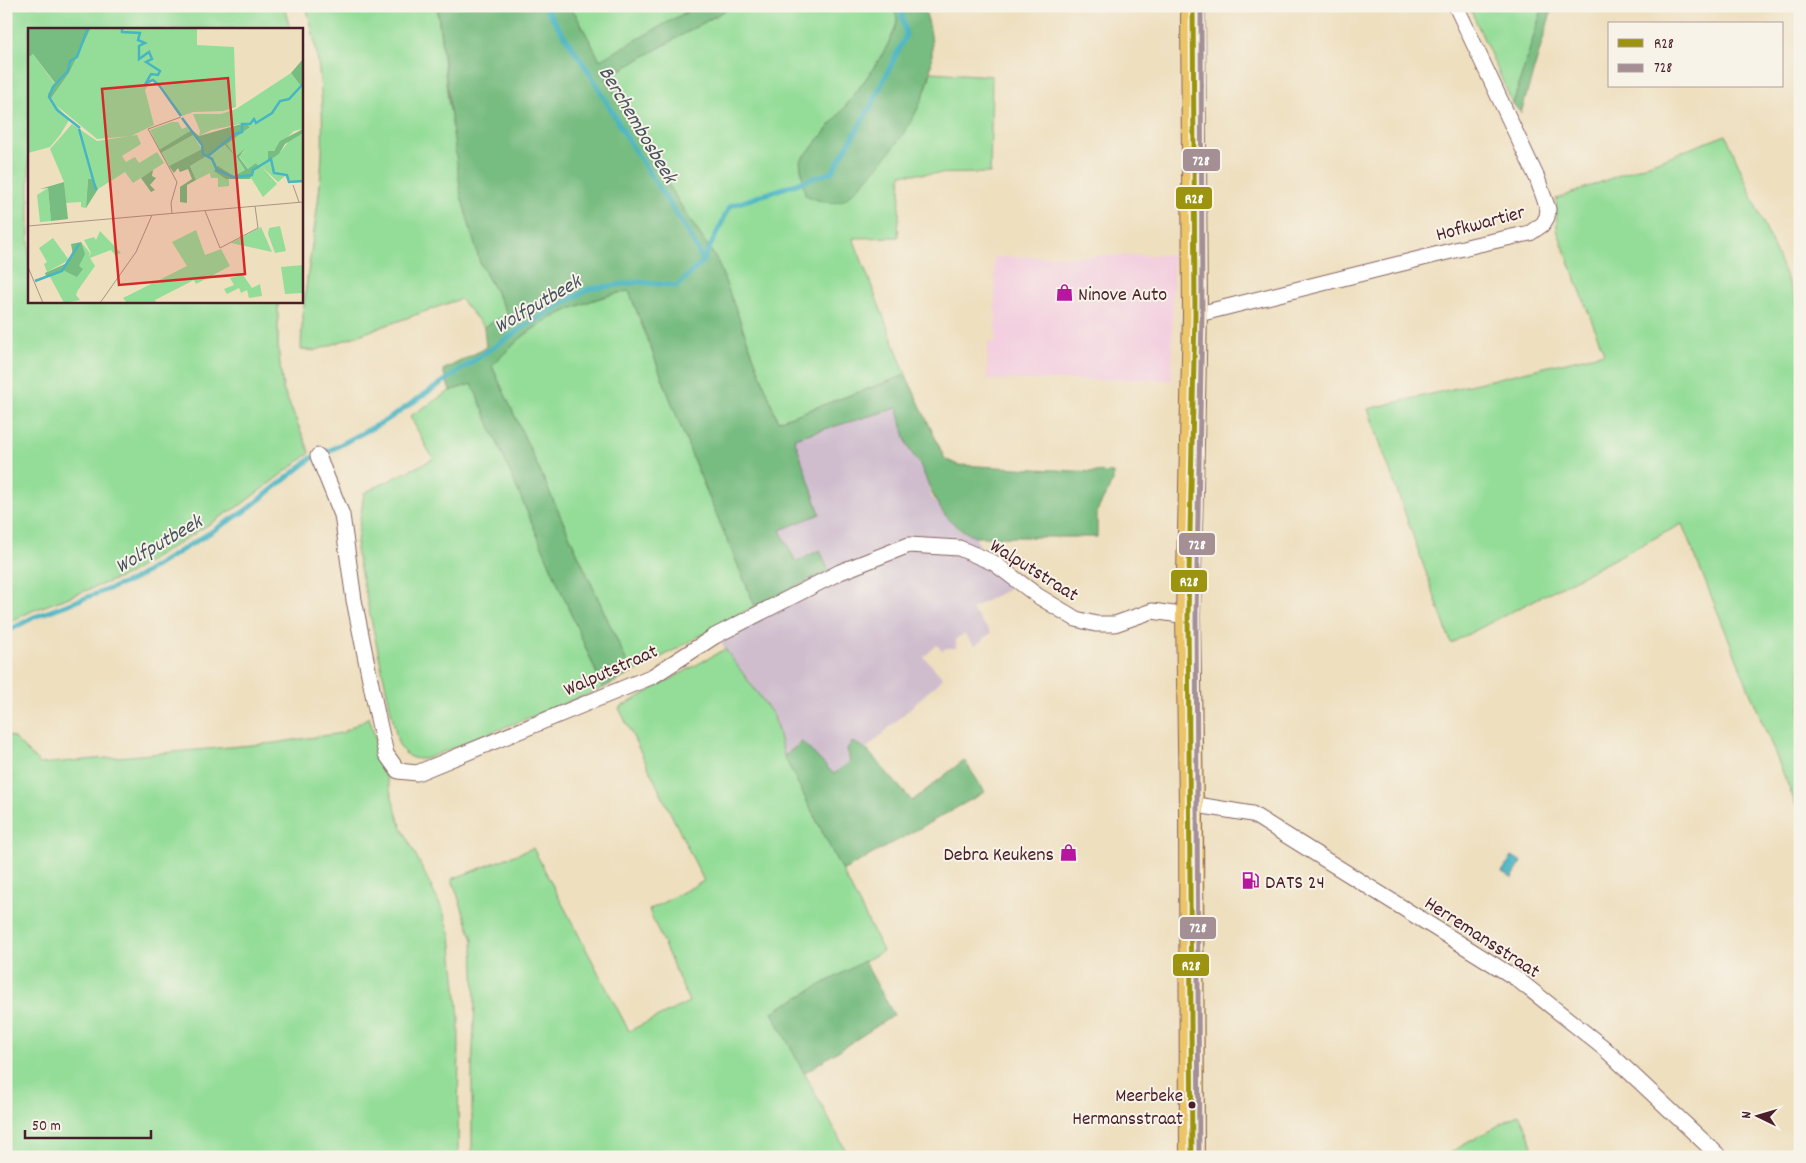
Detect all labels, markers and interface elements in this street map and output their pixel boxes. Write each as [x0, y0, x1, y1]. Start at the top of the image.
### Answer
legend [1608, 22, 1784, 88]
inset map [28, 28, 302, 302]
text: R28 [1654, 34, 1674, 56]
text: 728 [1654, 58, 1672, 80]
water label: Berchembosbeek [590, 61, 685, 192]
line badge: 728 [1182, 148, 1221, 172]
text: 728 [1192, 152, 1210, 172]
line badge: R28 [1175, 186, 1213, 210]
text: R28 [1185, 190, 1204, 210]
street label: Hofkwartier [1433, 199, 1529, 250]
water label: Wolfputbeek [489, 267, 590, 343]
place label: Ninove Auto [1078, 282, 1167, 310]
shop icon: Ninove Auto [1054, 283, 1074, 303]
water label: Wolfputbeek [110, 507, 211, 583]
line badge: 728 [1178, 532, 1216, 556]
street label: Walputstraat [984, 533, 1083, 610]
text: 728 [1188, 536, 1206, 556]
line badge: R28 [1170, 569, 1208, 593]
text: R28 [1180, 573, 1199, 593]
street label: Walputstraat [560, 639, 663, 705]
place label: Debra Keukens [944, 842, 1054, 870]
shop icon: Debra Keukens [1058, 843, 1078, 863]
place label: DATS 24 [1265, 870, 1325, 898]
fuel station icon: DATS 24 [1241, 871, 1261, 891]
street label: Herremansstraat [1418, 891, 1545, 986]
line badge: 728 [1179, 916, 1217, 940]
text: 728 [1189, 919, 1207, 939]
line badge: R28 [1172, 953, 1210, 977]
text: R28 [1182, 957, 1201, 977]
place label: Meerbeke Hermansstraat [1072, 1084, 1183, 1134]
north arrow [1734, 1090, 1784, 1140]
marker: Meerbeke Hermansstraat [1187, 1100, 1197, 1110]
scale bar [25, 1108, 151, 1140]
text: N [1737, 1111, 1757, 1119]
text: 50 m [32, 1116, 61, 1138]

